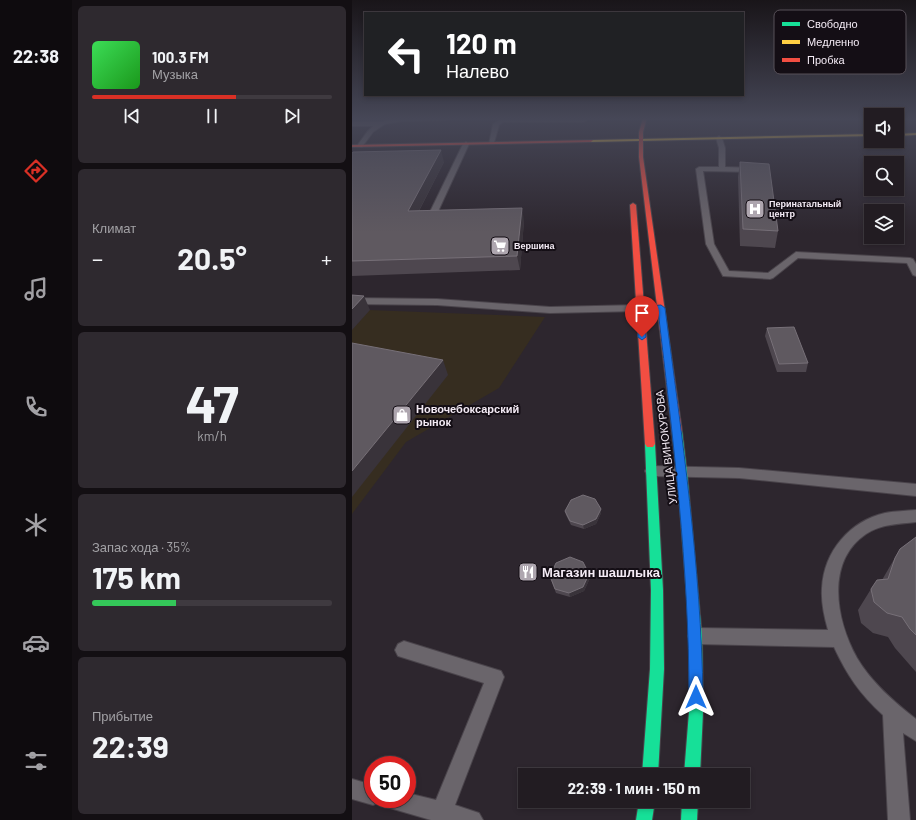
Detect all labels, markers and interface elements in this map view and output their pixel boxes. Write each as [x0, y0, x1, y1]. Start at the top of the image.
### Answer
legend [774, 10, 906, 74]
text: Свободно [807, 17, 858, 30]
text: 120 m [446, 26, 517, 60]
icon: left [380, 28, 432, 80]
text: Медленно [807, 35, 859, 48]
text: 22:38 [13, 45, 59, 67]
text: 100.3 FM [152, 48, 209, 66]
text: Пробка [807, 53, 845, 66]
text: Налево [446, 60, 509, 82]
text: Музыка [152, 66, 198, 82]
icon: previous [121, 105, 143, 127]
icon: pause [201, 105, 223, 127]
icon: next [281, 105, 303, 127]
map controls [864, 108, 904, 244]
button: sound [864, 108, 904, 148]
button: search [864, 156, 904, 196]
icon: directions [22, 157, 50, 185]
hospital icon: Перинатальный центр [744, 198, 766, 220]
place label: Перинатальный центр [769, 198, 841, 219]
button: layers [864, 204, 904, 244]
text: Климат [92, 220, 136, 236]
supermarket icon: Вершина [489, 235, 511, 257]
text: 20.5° [177, 240, 247, 276]
place label: Вершина [514, 240, 555, 251]
text: − [92, 245, 103, 271]
text: + [321, 245, 332, 271]
icon: music [22, 275, 50, 303]
pin [625, 296, 659, 337]
icon: arrive [631, 302, 653, 324]
text: 47 [185, 371, 239, 433]
street label: УЛИЦА ВИНОКУРОВА [652, 389, 679, 505]
icon: phone [22, 393, 50, 421]
place label: Новочебоксарский рынок [416, 402, 519, 428]
shop icon: Новочебоксарский рынок [391, 404, 413, 426]
text: km/h [197, 428, 227, 444]
icon: climate [22, 511, 50, 539]
text: Запас хода · 35% [92, 539, 191, 555]
text: 175 km [92, 559, 181, 595]
restaurant icon: Магазин шашлыка [517, 561, 539, 583]
place label: Магазин шашлыка [542, 564, 661, 580]
icon: car [22, 629, 50, 657]
position arrow [675, 676, 717, 718]
text: Прибытие [92, 708, 153, 724]
text: 22:39 [92, 728, 169, 764]
icon: filters [22, 747, 50, 775]
speed limit sign: 50 [364, 756, 416, 808]
text: 22:39 · 1 мин · 150 m [568, 779, 700, 797]

